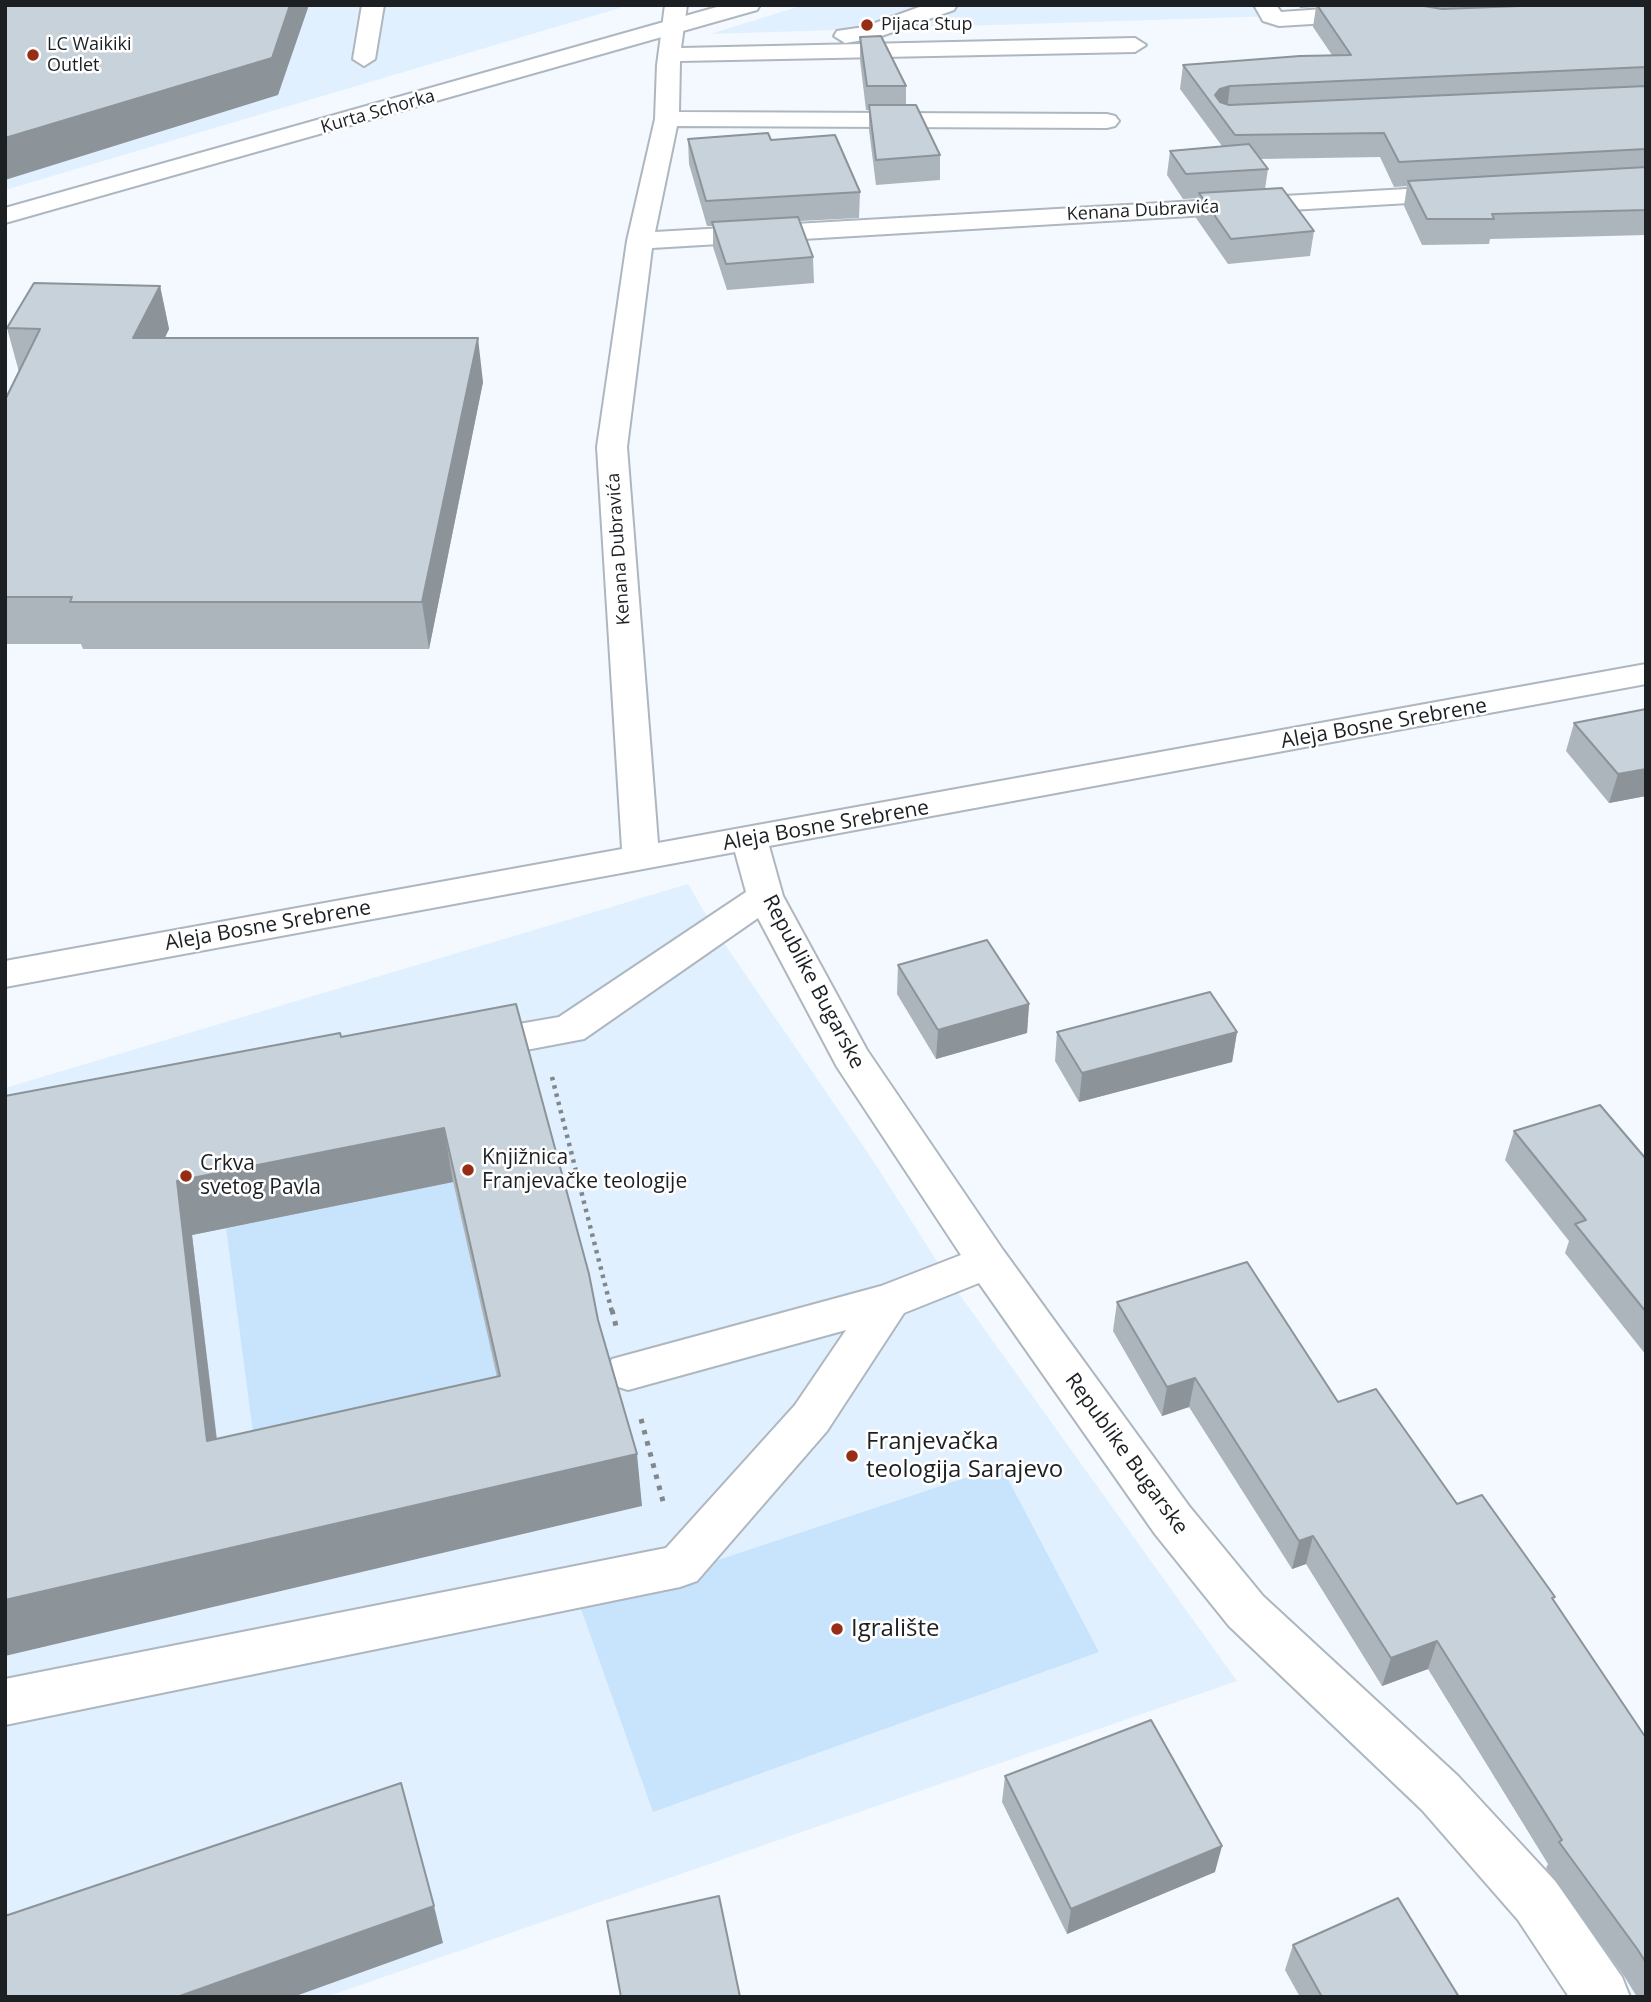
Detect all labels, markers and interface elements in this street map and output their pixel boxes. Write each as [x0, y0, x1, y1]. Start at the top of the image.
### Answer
place label: Pijaca Stup [881, 14, 973, 36]
marker: Pijaca Stup [859, 17, 875, 33]
place label: LC Waikiki Outlet [47, 34, 132, 76]
marker: LC Waikiki Outlet [25, 47, 41, 63]
street label: Kurta Schorka [318, 85, 438, 139]
street label: Kenana Dubravića [1066, 196, 1220, 226]
street label: Kenana Dubravića [603, 472, 635, 626]
street label: Aleja Bosne Srebrene [1279, 693, 1489, 755]
street label: Aleja Bosne Srebrene [721, 795, 931, 857]
street label: Republike Bugarske [757, 891, 869, 1073]
street label: Aleja Bosne Srebrene [163, 895, 373, 957]
place label: Knjižnica Franjevačke teologije [482, 1145, 687, 1195]
place label: Crkva svetog Pavla [200, 1151, 321, 1201]
marker: Knjižnica Franjevačke teologije [460, 1162, 476, 1178]
marker: Crkva svetog Pavla [178, 1168, 194, 1184]
street label: Republike Bugarske [1059, 1368, 1193, 1540]
place label: Franjevačka teologija Sarajevo [866, 1428, 1063, 1484]
marker: Franjevačka teologija Sarajevo [844, 1448, 860, 1464]
place label: Igralište [851, 1615, 939, 1643]
marker: Igralište [829, 1621, 845, 1637]

